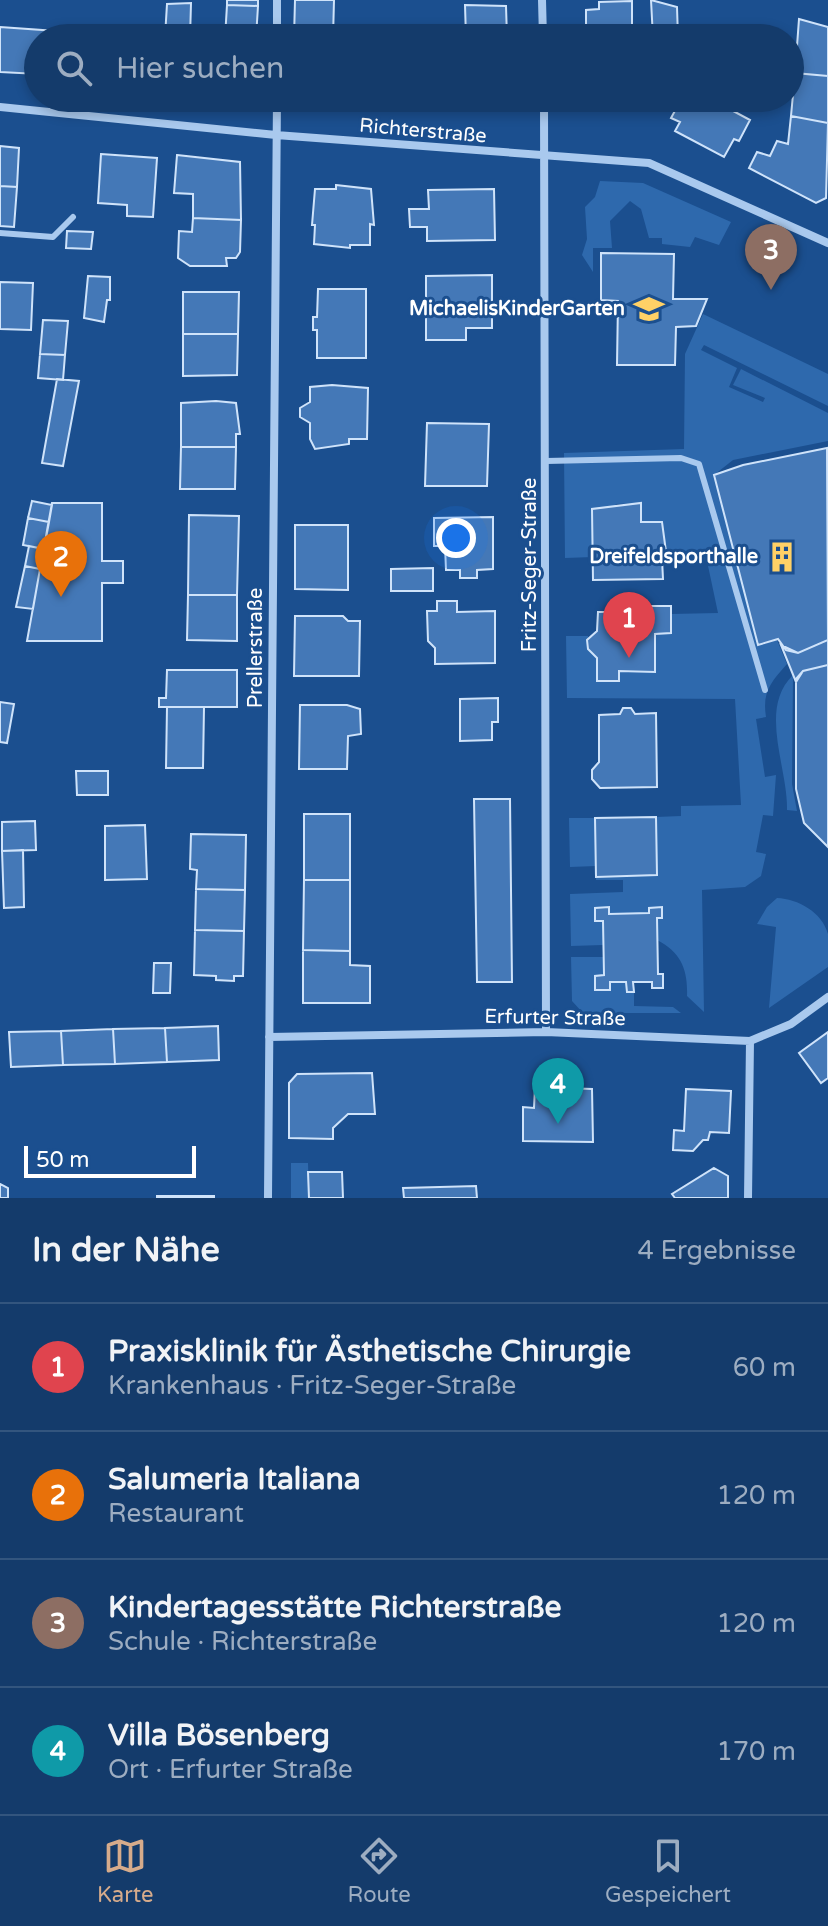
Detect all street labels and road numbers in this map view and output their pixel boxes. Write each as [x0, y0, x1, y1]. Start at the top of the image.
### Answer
street label: Richterstraße [358, 113, 488, 149]
street label: Fritz-Seger-Straße [518, 478, 542, 652]
street label: Prellerstraße [244, 588, 268, 708]
street label: Erfurter Straße [484, 1005, 626, 1031]

